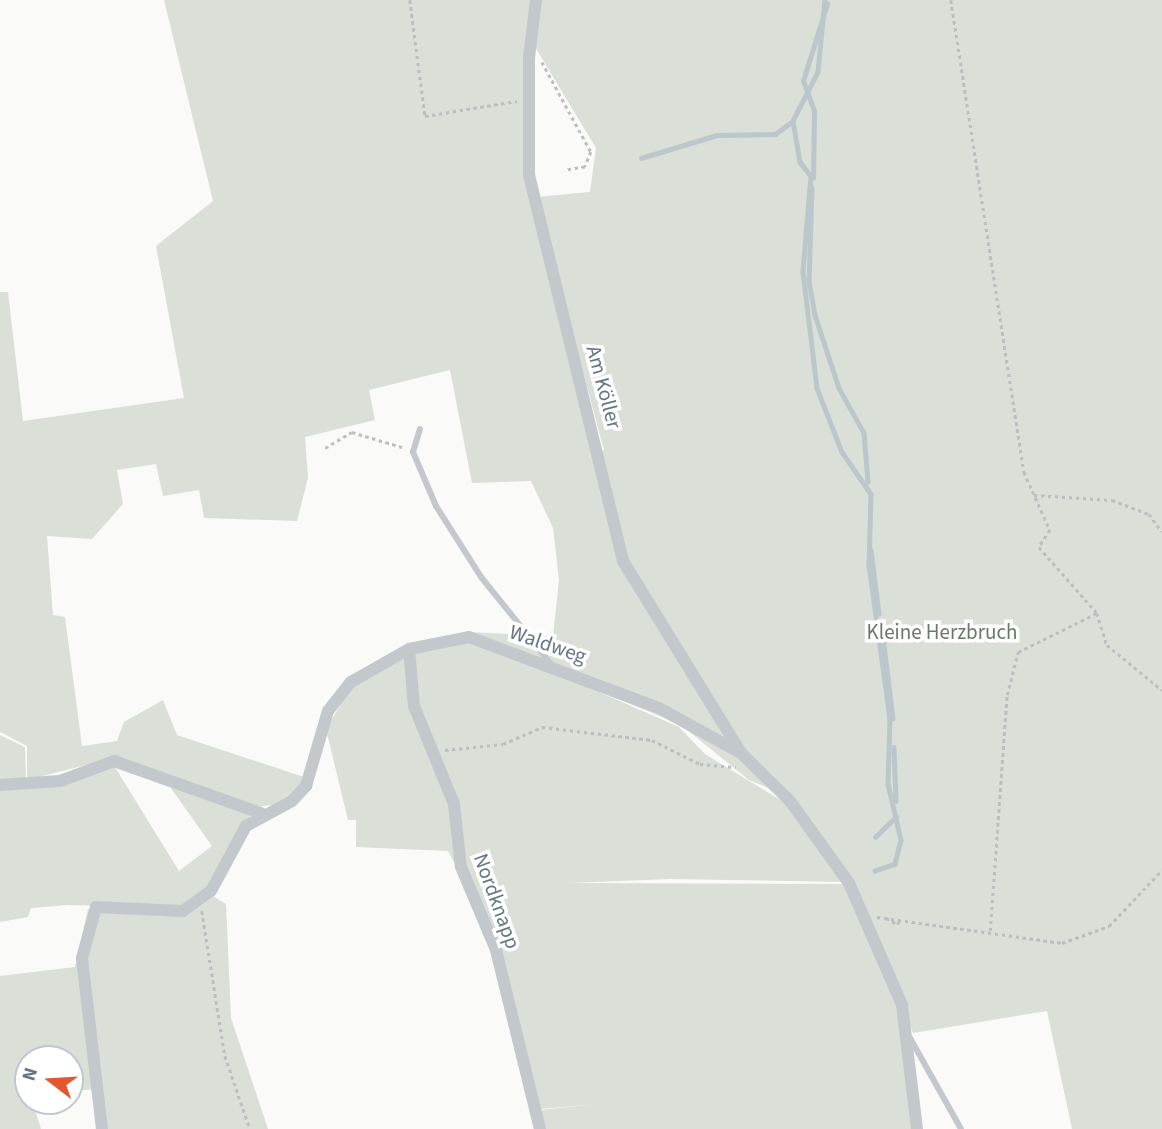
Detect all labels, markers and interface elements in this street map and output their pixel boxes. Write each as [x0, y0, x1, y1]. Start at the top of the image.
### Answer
street label: Am Köller [581, 343, 627, 431]
street label: Waldweg [506, 619, 590, 669]
park label: Kleine Herzbruch [867, 619, 1017, 645]
street label: Nordknapp [468, 850, 526, 952]
north arrow [14, 1045, 84, 1115]
text: N [16, 1064, 45, 1084]

